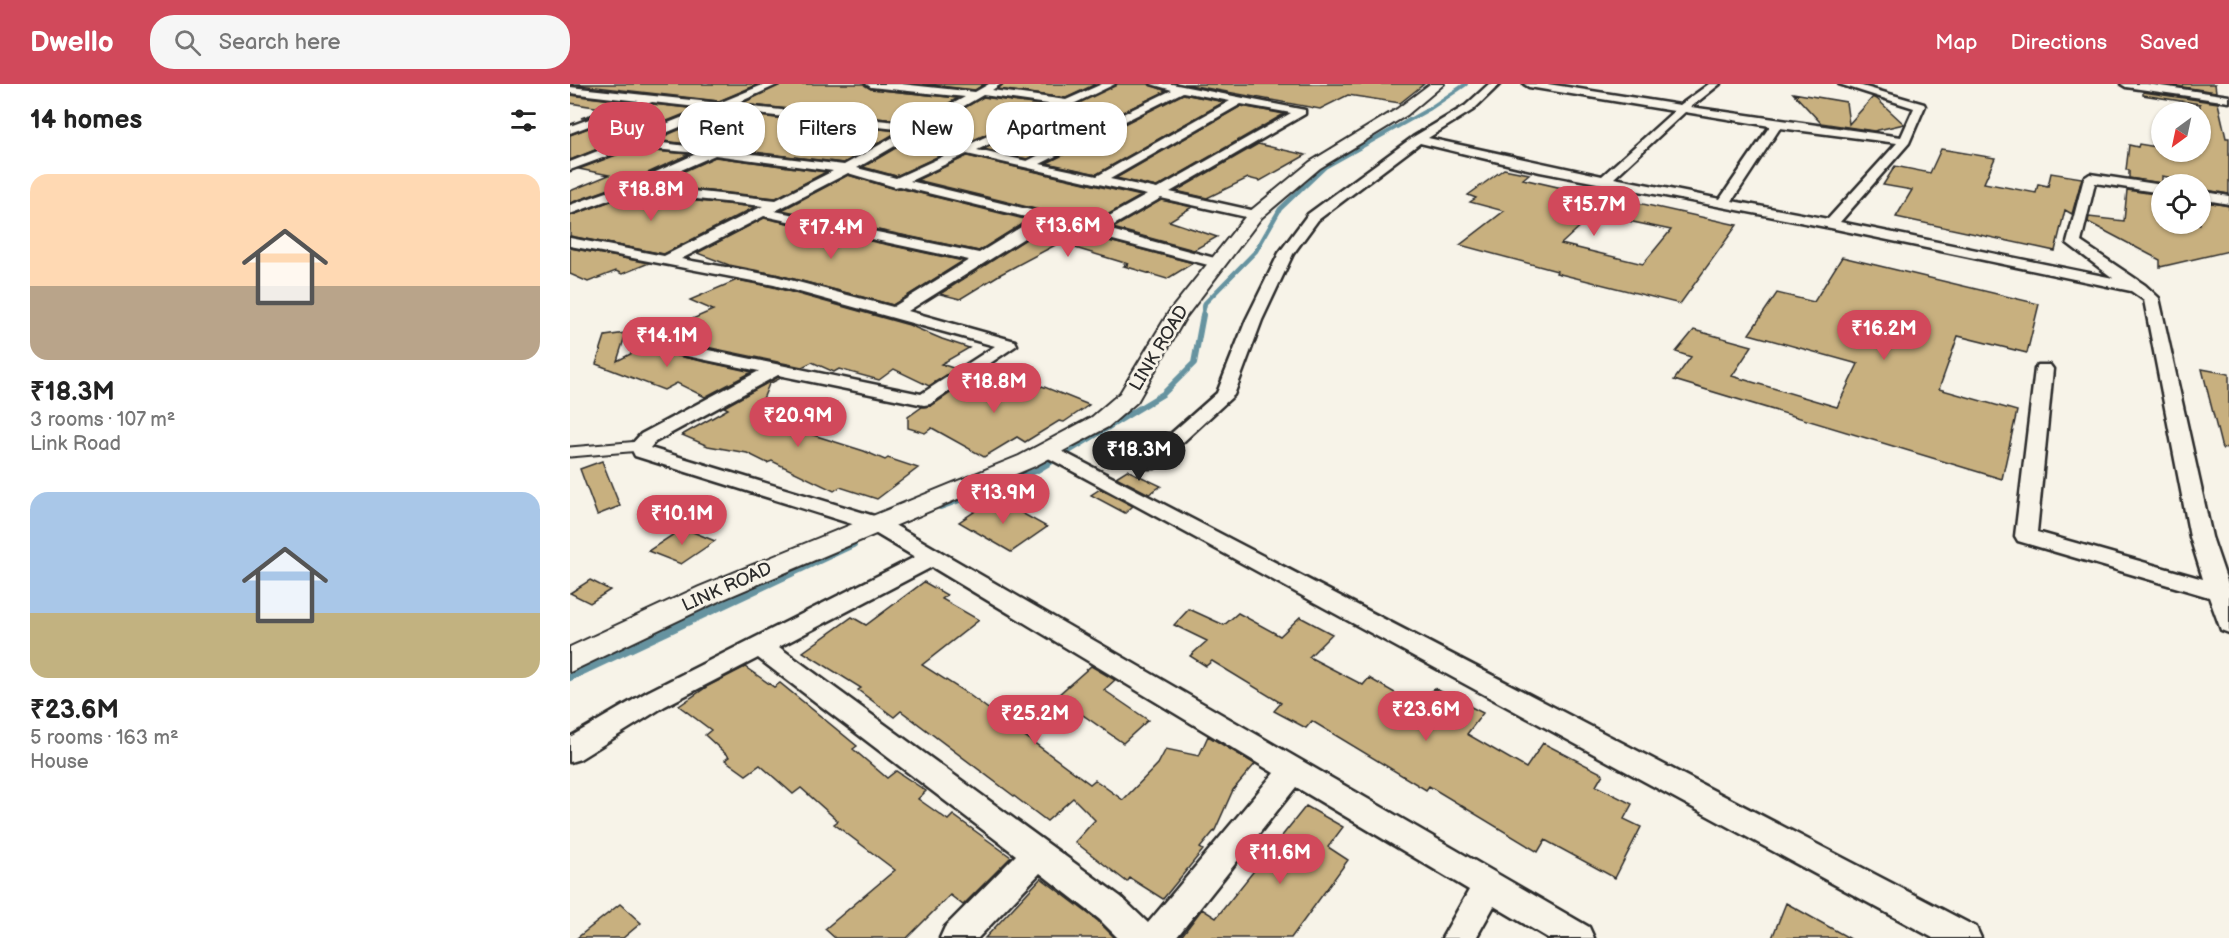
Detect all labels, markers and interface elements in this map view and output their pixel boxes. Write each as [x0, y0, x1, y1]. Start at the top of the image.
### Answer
search box [150, 15, 570, 69]
text: Dwello [30, 26, 114, 59]
icon: search [171, 26, 204, 59]
text: Search here [219, 29, 341, 56]
text: Map [1935, 30, 1978, 55]
text: Directions [2011, 30, 2107, 55]
text: Saved [2140, 30, 2199, 55]
chip: Buy [588, 102, 666, 156]
chip: Rent [678, 102, 765, 156]
chip: Filters [777, 102, 878, 156]
chip: New [890, 102, 974, 156]
chip: Apartment [986, 102, 1127, 156]
north arrow [2151, 102, 2211, 162]
map controls [2151, 102, 2211, 234]
icon: filters [507, 104, 540, 137]
text: 14 homes [30, 105, 142, 136]
pin: ₹18.8M [602, 171, 700, 222]
button: locate [2151, 174, 2211, 234]
text: ₹18.8M [618, 178, 684, 202]
pin: ₹15.7M [1545, 186, 1643, 237]
text: ₹15.7M [1562, 193, 1626, 217]
pin: ₹13.6M [1019, 207, 1117, 258]
pin: ₹17.4M [782, 209, 880, 260]
icon: home [231, 213, 339, 321]
text: ₹13.6M [1035, 214, 1101, 238]
text: ₹17.4M [799, 216, 863, 240]
street label: LINK ROAD [1125, 301, 1193, 395]
pin: ₹16.2M [1835, 310, 1933, 361]
pin: ₹14.1M [618, 317, 716, 368]
text: ₹16.2M [1851, 317, 1917, 341]
text: ₹14.1M [636, 324, 698, 348]
pin: ₹18.8M [945, 363, 1043, 414]
text: ₹18.8M [961, 370, 1027, 394]
text: ₹18.3M [30, 377, 115, 408]
pin: ₹20.9M [749, 397, 847, 448]
text: ₹20.9M [764, 404, 832, 428]
text: 3 rooms · 107 m² [30, 408, 175, 432]
pin: ₹18.3M [1090, 431, 1188, 482]
text: Link Road [30, 432, 121, 456]
text: ₹18.3M [1106, 438, 1172, 462]
pin: ₹13.9M [954, 474, 1052, 525]
text: ₹13.9M [971, 481, 1035, 505]
pin: ₹10.1M [633, 495, 731, 546]
text: ₹10.1M [651, 502, 713, 526]
icon: home [231, 531, 339, 639]
street label: LINK ROAD [679, 558, 775, 616]
pin: ₹23.6M [1377, 691, 1475, 742]
text: ₹23.6M [30, 695, 119, 726]
pin: ₹25.2M [986, 695, 1084, 746]
text: ₹23.6M [1392, 698, 1460, 722]
text: ₹25.2M [1001, 702, 1069, 726]
text: 5 rooms · 163 m² [30, 726, 179, 750]
text: House [30, 750, 89, 774]
pin: ₹11.6M [1231, 834, 1329, 885]
text: ₹11.6M [1249, 841, 1311, 865]

